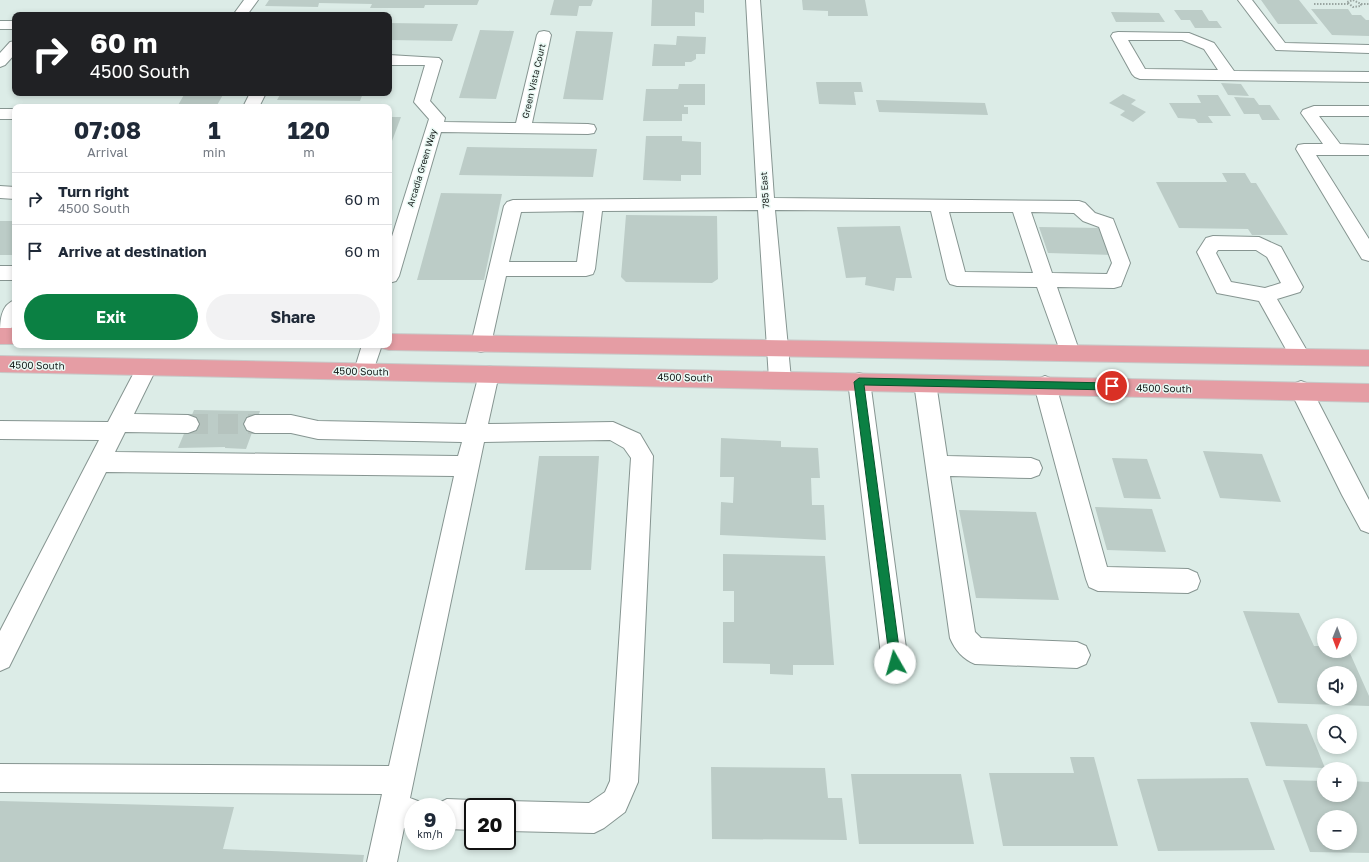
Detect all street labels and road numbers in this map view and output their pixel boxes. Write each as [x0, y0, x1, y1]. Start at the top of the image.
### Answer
street label: Green Vista Court [520, 42, 548, 119]
street label: Arcadia Green Way [404, 128, 439, 208]
street label: 785 East [758, 171, 771, 209]
street label: 4500 South [9, 359, 65, 371]
street label: 4500 South [333, 365, 389, 377]
street label: 4500 South [657, 371, 713, 383]
street label: 4500 South [1136, 382, 1192, 394]

